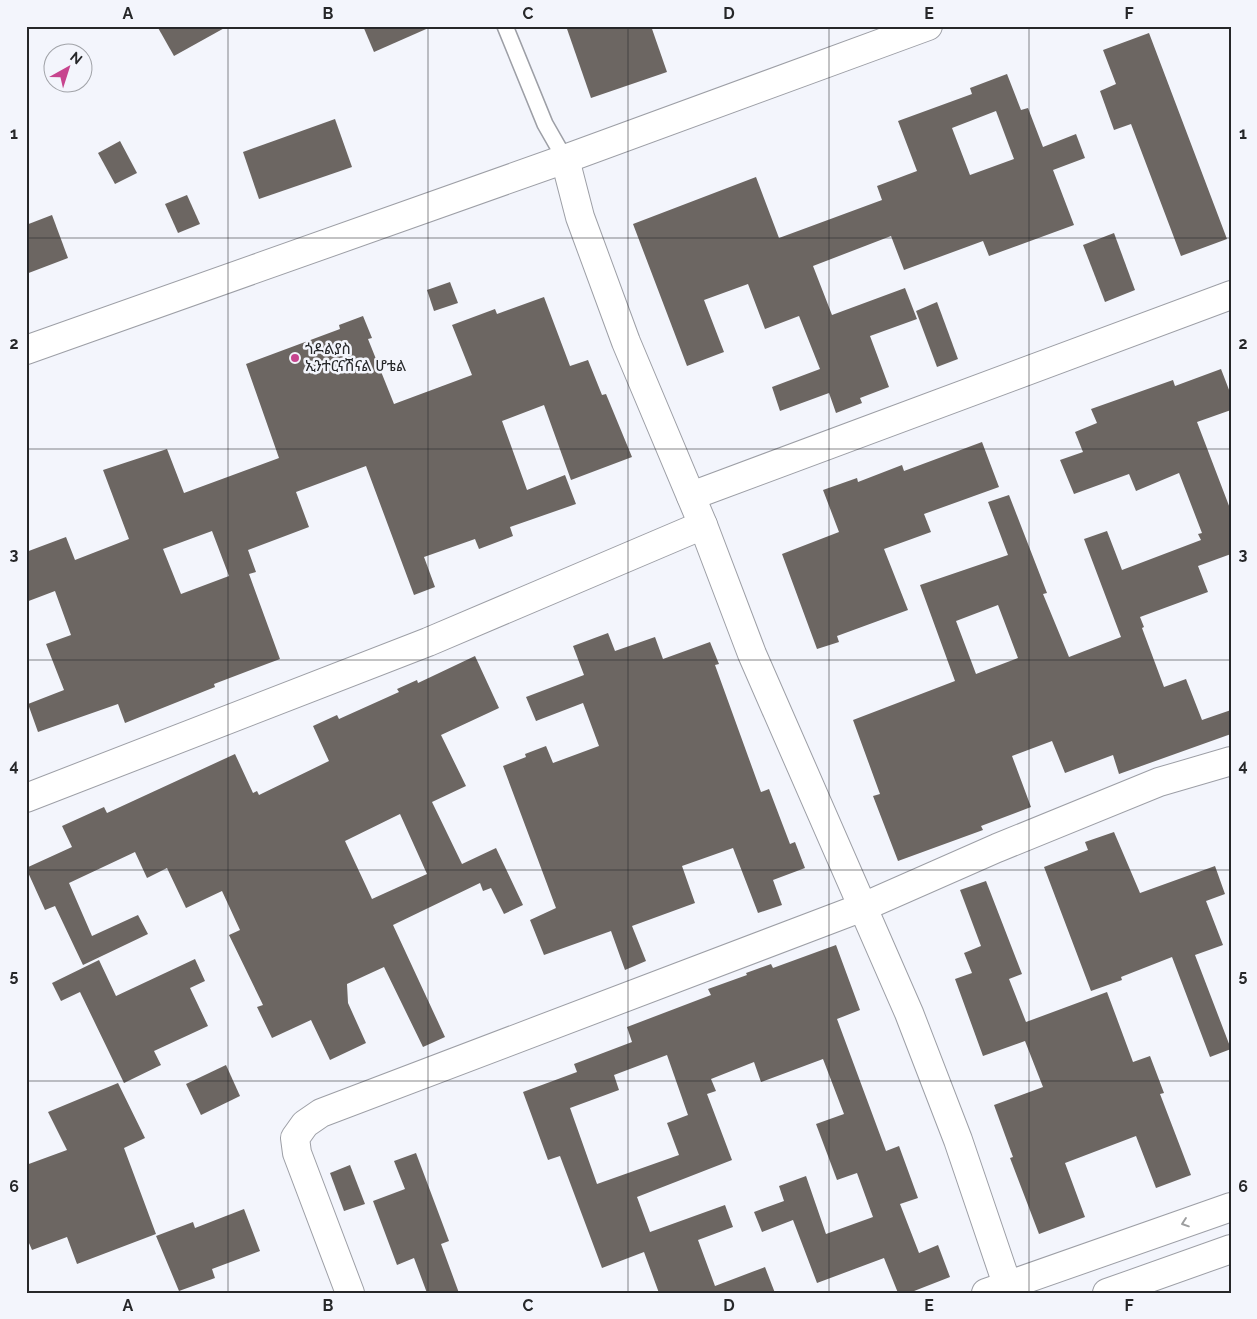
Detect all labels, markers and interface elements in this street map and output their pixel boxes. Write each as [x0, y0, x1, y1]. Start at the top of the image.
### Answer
text: A [123, 4, 134, 23]
text: B [323, 4, 334, 23]
text: C [523, 4, 534, 23]
text: D [723, 4, 735, 23]
text: E [924, 4, 934, 23]
text: F [1124, 4, 1134, 23]
north arrow [42, 42, 92, 92]
text: N [67, 48, 85, 67]
text: 1 [10, 124, 18, 143]
text: 1 [1239, 124, 1247, 143]
text: 2 [9, 334, 19, 353]
text: 2 [1238, 334, 1248, 353]
place label: ጎዶልያስ ኢንተርናሽናል ሆቴል [305, 340, 406, 375]
marker: ጎዶልያስ ኢንተርናሽናል ሆቴል [289, 352, 301, 364]
text: 3 [10, 545, 19, 564]
text: 3 [1239, 545, 1248, 564]
text: 4 [9, 756, 19, 775]
text: 4 [1238, 756, 1248, 775]
text: 5 [10, 966, 19, 985]
text: 5 [1239, 966, 1248, 985]
text: 6 [9, 1177, 19, 1196]
text: 6 [1238, 1177, 1248, 1196]
one-way arrow [1181, 1217, 1190, 1227]
text: A [123, 1296, 134, 1315]
text: B [323, 1296, 334, 1315]
text: C [523, 1296, 534, 1315]
text: D [723, 1296, 735, 1315]
text: E [924, 1296, 934, 1315]
text: F [1124, 1296, 1134, 1315]

